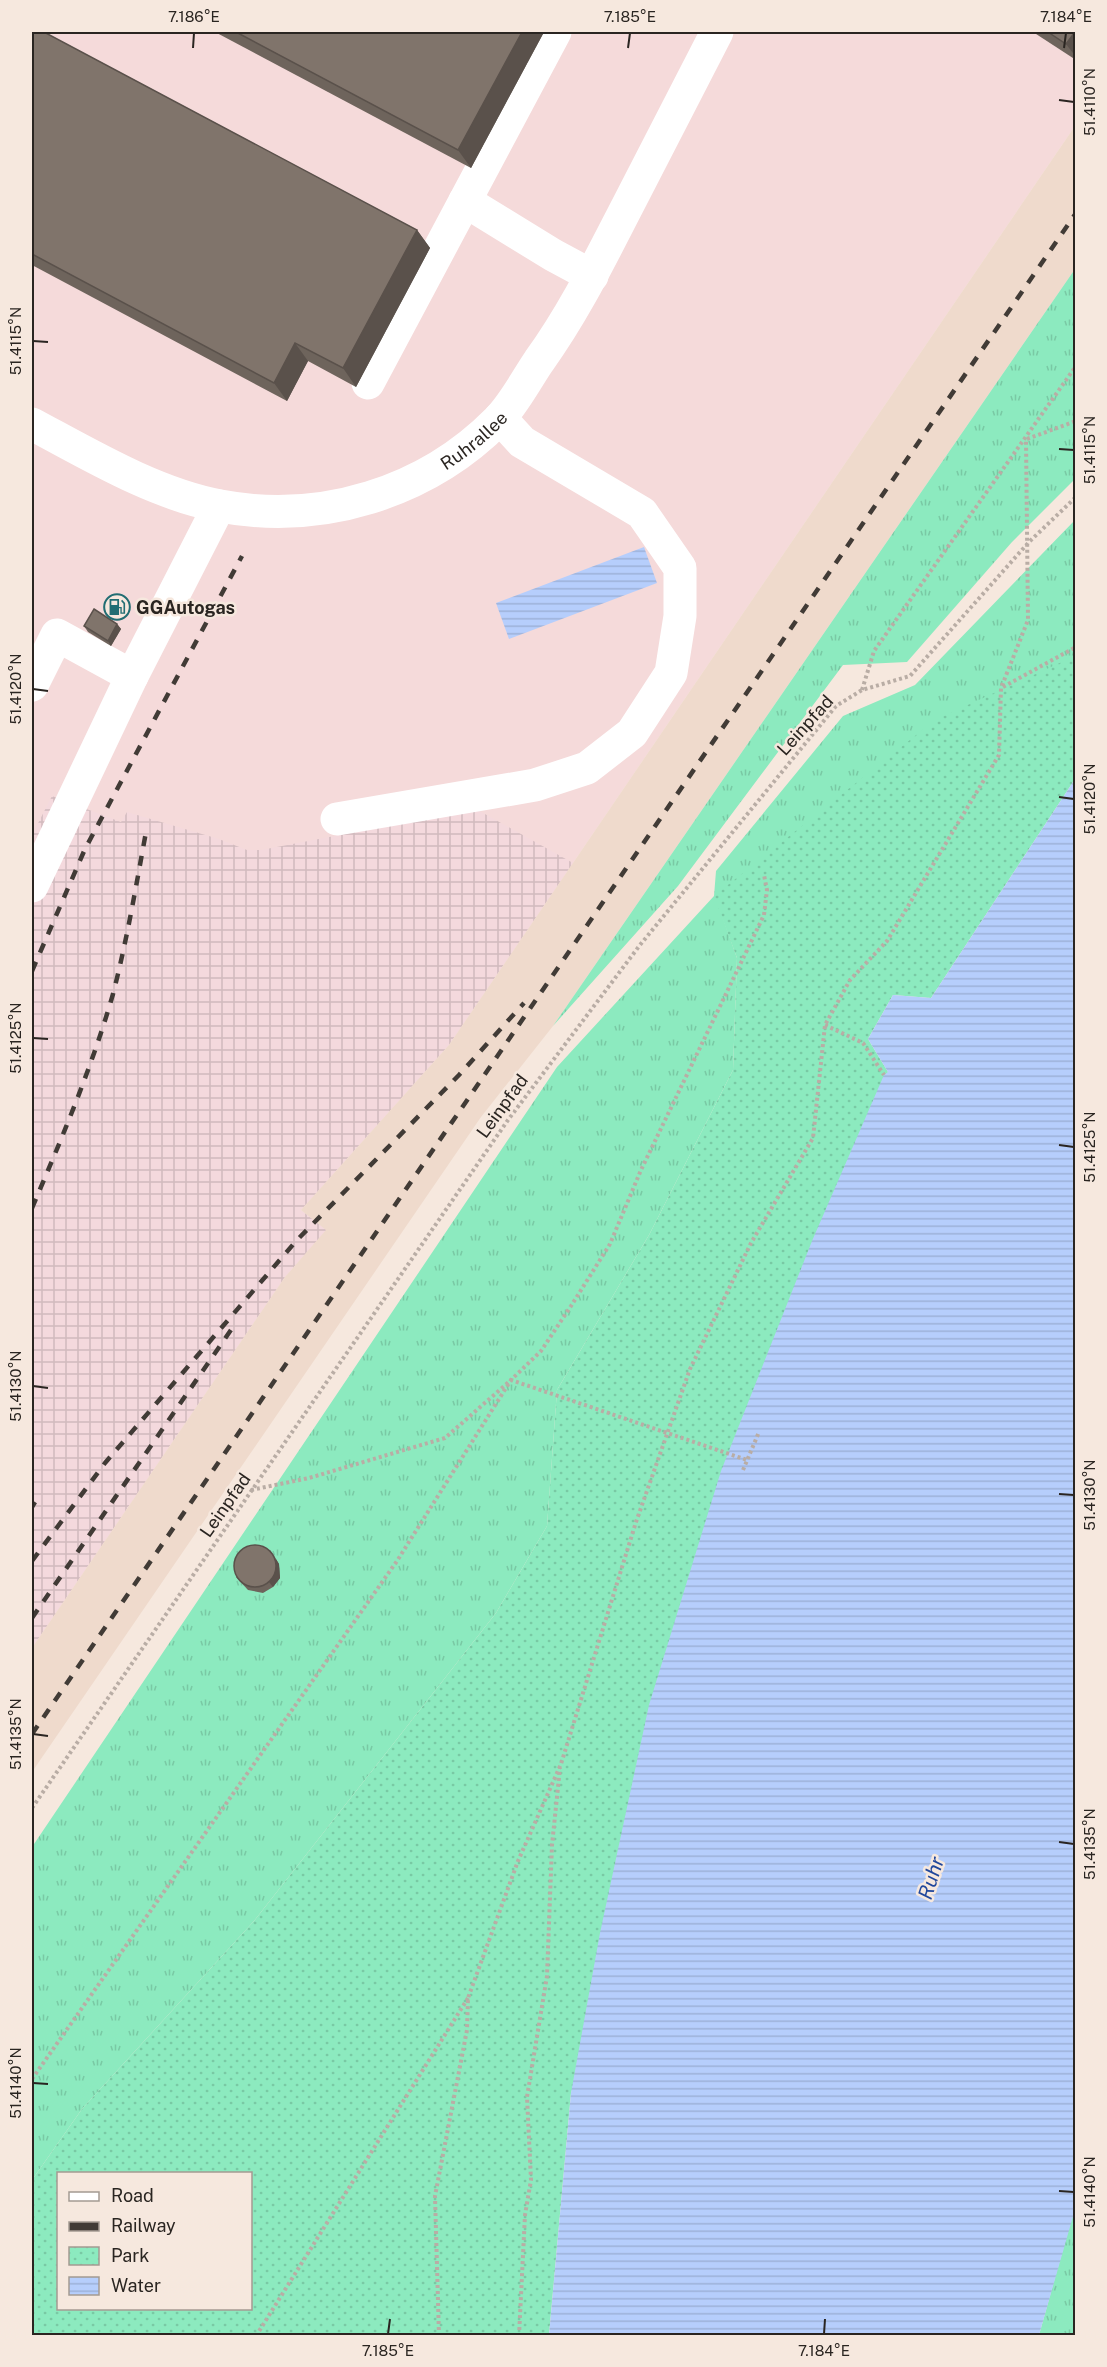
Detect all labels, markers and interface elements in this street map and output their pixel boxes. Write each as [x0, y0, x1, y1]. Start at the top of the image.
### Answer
text: 7.186°E [168, 8, 220, 25]
text: 7.185°E [604, 8, 656, 25]
text: 7.184°E [1040, 8, 1092, 25]
text: 51.4110°N [1081, 68, 1098, 136]
text: 51.4115°N [7, 307, 24, 375]
street label: Ruhrallee [436, 407, 511, 474]
text: 51.4115°N [1081, 416, 1098, 484]
fuel station icon: GGAutogas [102, 592, 132, 622]
place label: GGAutogas [136, 597, 235, 618]
text: 51.4120°N [7, 654, 24, 724]
street label: Leinpfad [773, 691, 837, 759]
text: 51.4120°N [1081, 764, 1098, 834]
text: 51.4125°N [7, 1002, 24, 1074]
street label: Leinpfad [472, 1070, 532, 1142]
text: 51.4125°N [1081, 1111, 1098, 1183]
text: 51.4130°N [7, 1350, 24, 1422]
text: 51.4130°N [1081, 1459, 1098, 1531]
street label: Leinpfad [195, 1469, 255, 1541]
text: 51.4135°N [7, 1698, 24, 1770]
text: 51.4135°N [1081, 1808, 1098, 1880]
water label: Ruhr [913, 1853, 949, 1902]
text: 51.4140°N [7, 2047, 24, 2119]
text: 51.4140°N [1081, 2156, 1098, 2228]
legend [57, 2172, 252, 2310]
text: Road [111, 2185, 154, 2206]
text: Railway [111, 2215, 176, 2236]
text: Park [111, 2245, 149, 2266]
text: Water [111, 2275, 161, 2296]
text: 7.185°E [362, 2342, 414, 2359]
text: 7.184°E [798, 2342, 850, 2359]

